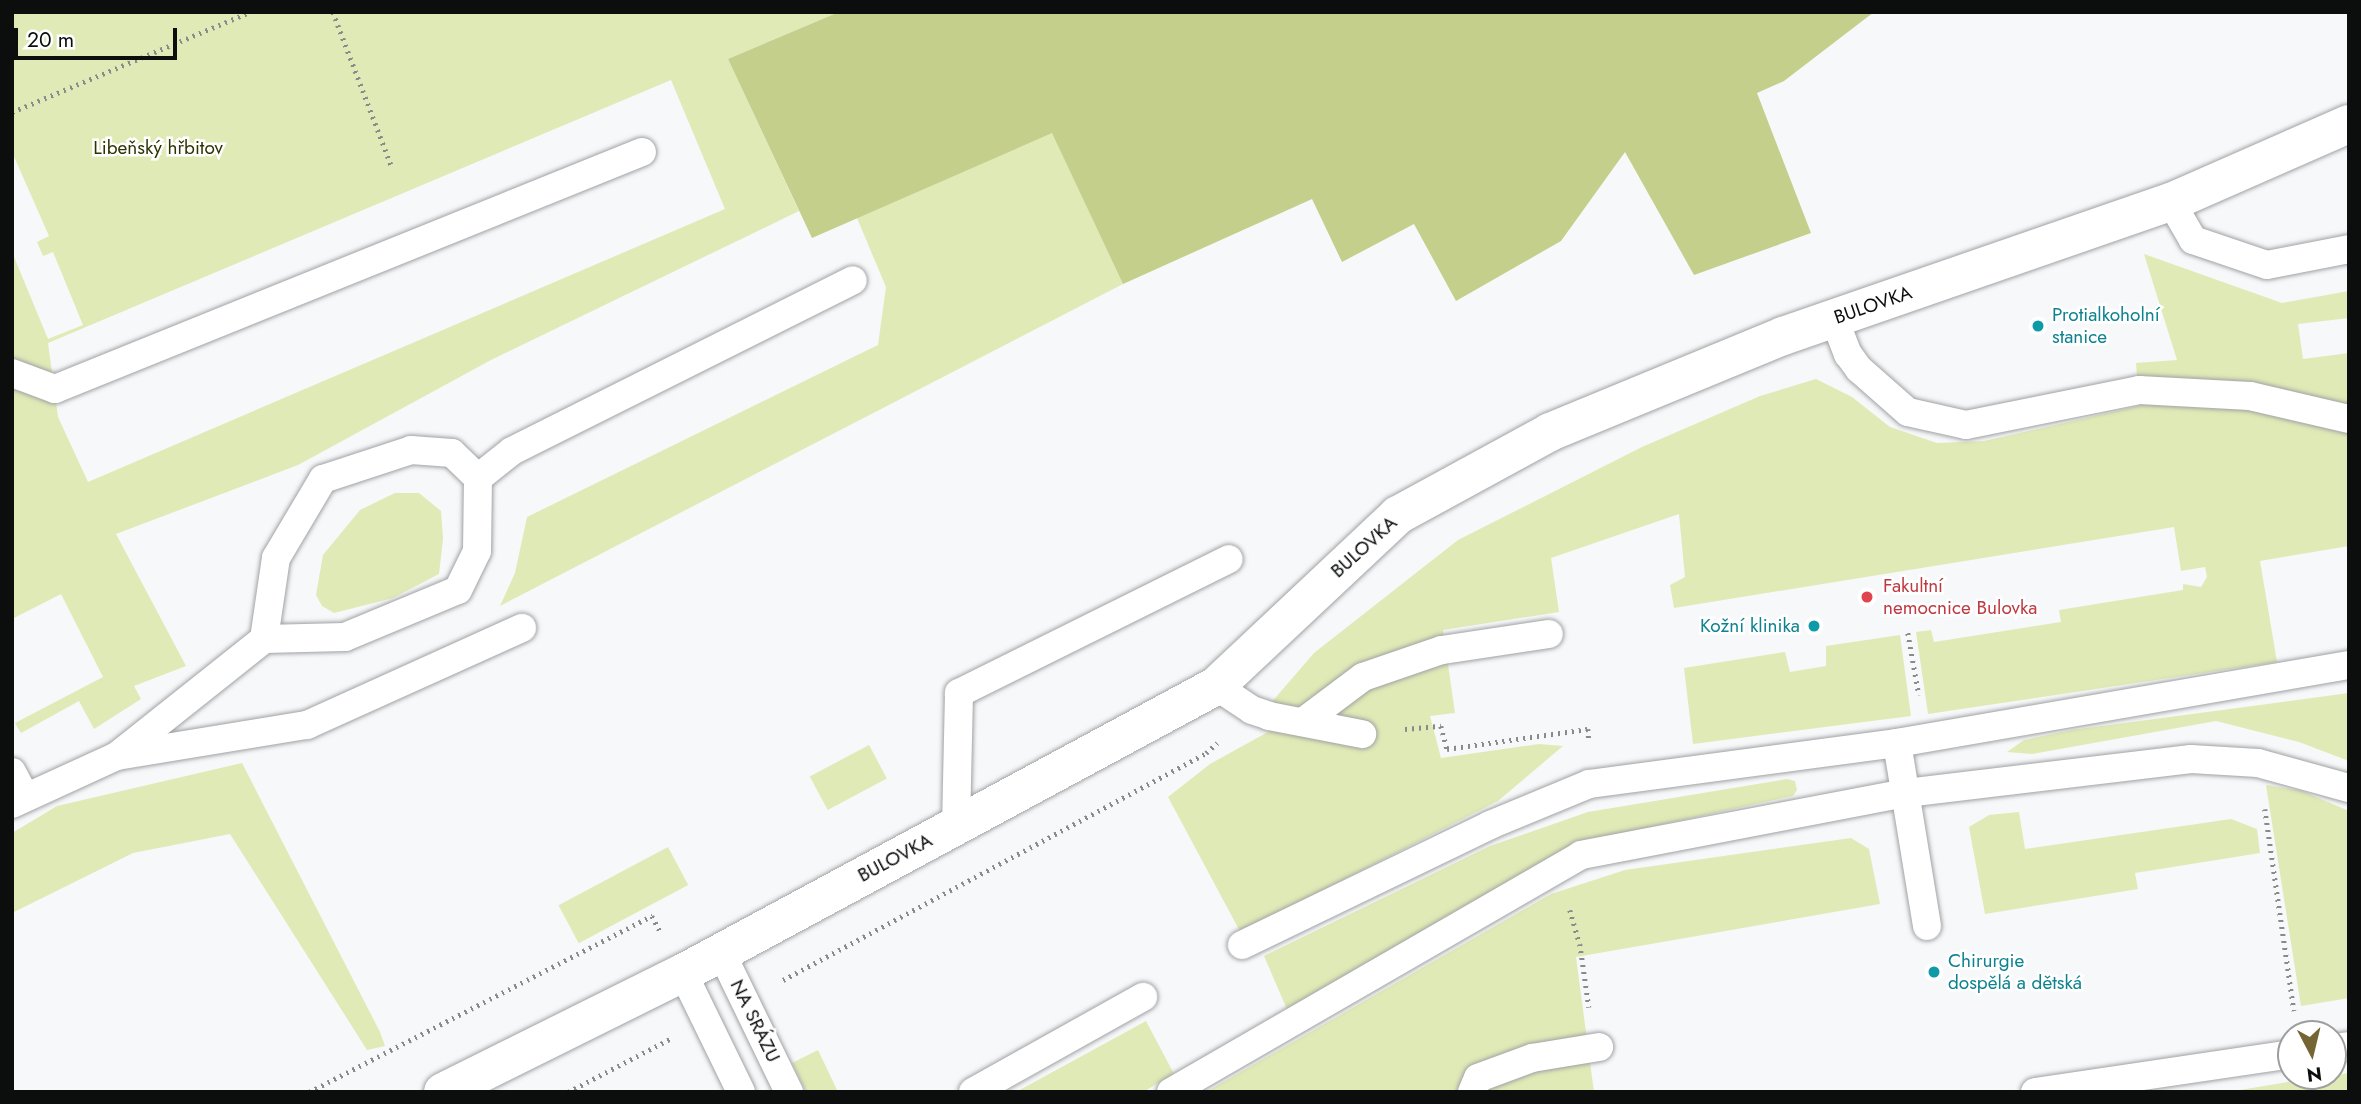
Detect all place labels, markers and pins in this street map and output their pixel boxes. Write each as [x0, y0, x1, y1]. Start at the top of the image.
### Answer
place label: Protialkoholní stanice [2052, 304, 2160, 348]
marker: Protialkoholní stanice [2030, 318, 2046, 334]
place label: Fakultní nemocnice Bulovka [1883, 575, 2037, 619]
marker: Fakultní nemocnice Bulovka [1857, 587, 1877, 607]
place label: Kožní klinika [1700, 615, 1800, 637]
marker: Kožní klinika [1806, 618, 1822, 634]
place label: Chirurgie dospělá a dětská [1948, 950, 2082, 994]
marker: Chirurgie dospělá a dětská [1926, 964, 1942, 980]

